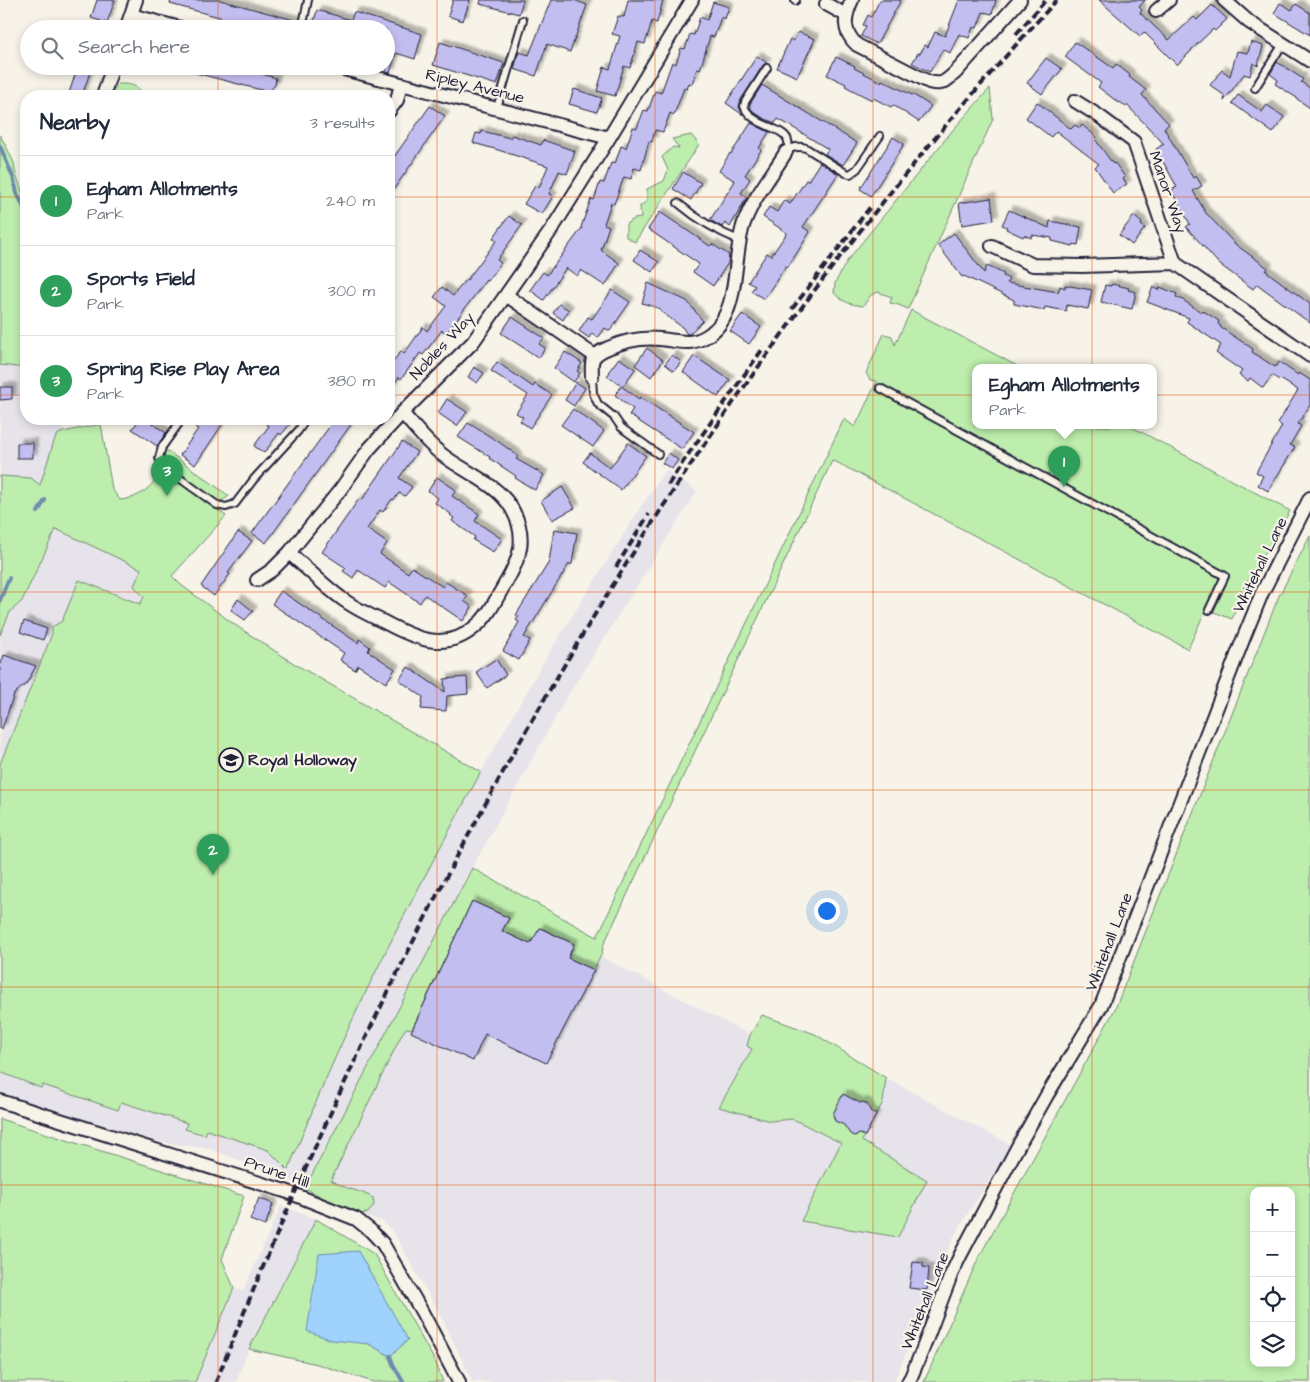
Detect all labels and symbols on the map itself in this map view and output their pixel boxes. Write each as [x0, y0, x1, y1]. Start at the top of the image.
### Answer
street label: Ripley Avenue [423, 63, 527, 110]
street label: Manor Way [1143, 148, 1192, 237]
street label: Nobles Way [405, 307, 480, 385]
pin: 1 [1048, 446, 1080, 487]
pin: 3 [151, 455, 183, 496]
street label: Whitehall Lane [1227, 513, 1293, 617]
school or university icon: Royal Holloway [218, 747, 244, 773]
place label: Royal Holloway [248, 749, 357, 772]
pin: 2 [197, 834, 229, 875]
street label: Whitehall Lane [1080, 889, 1138, 994]
your location [814, 898, 840, 924]
street label: Prune Hill [242, 1151, 312, 1193]
street label: Whitehall Lane [895, 1248, 955, 1353]

